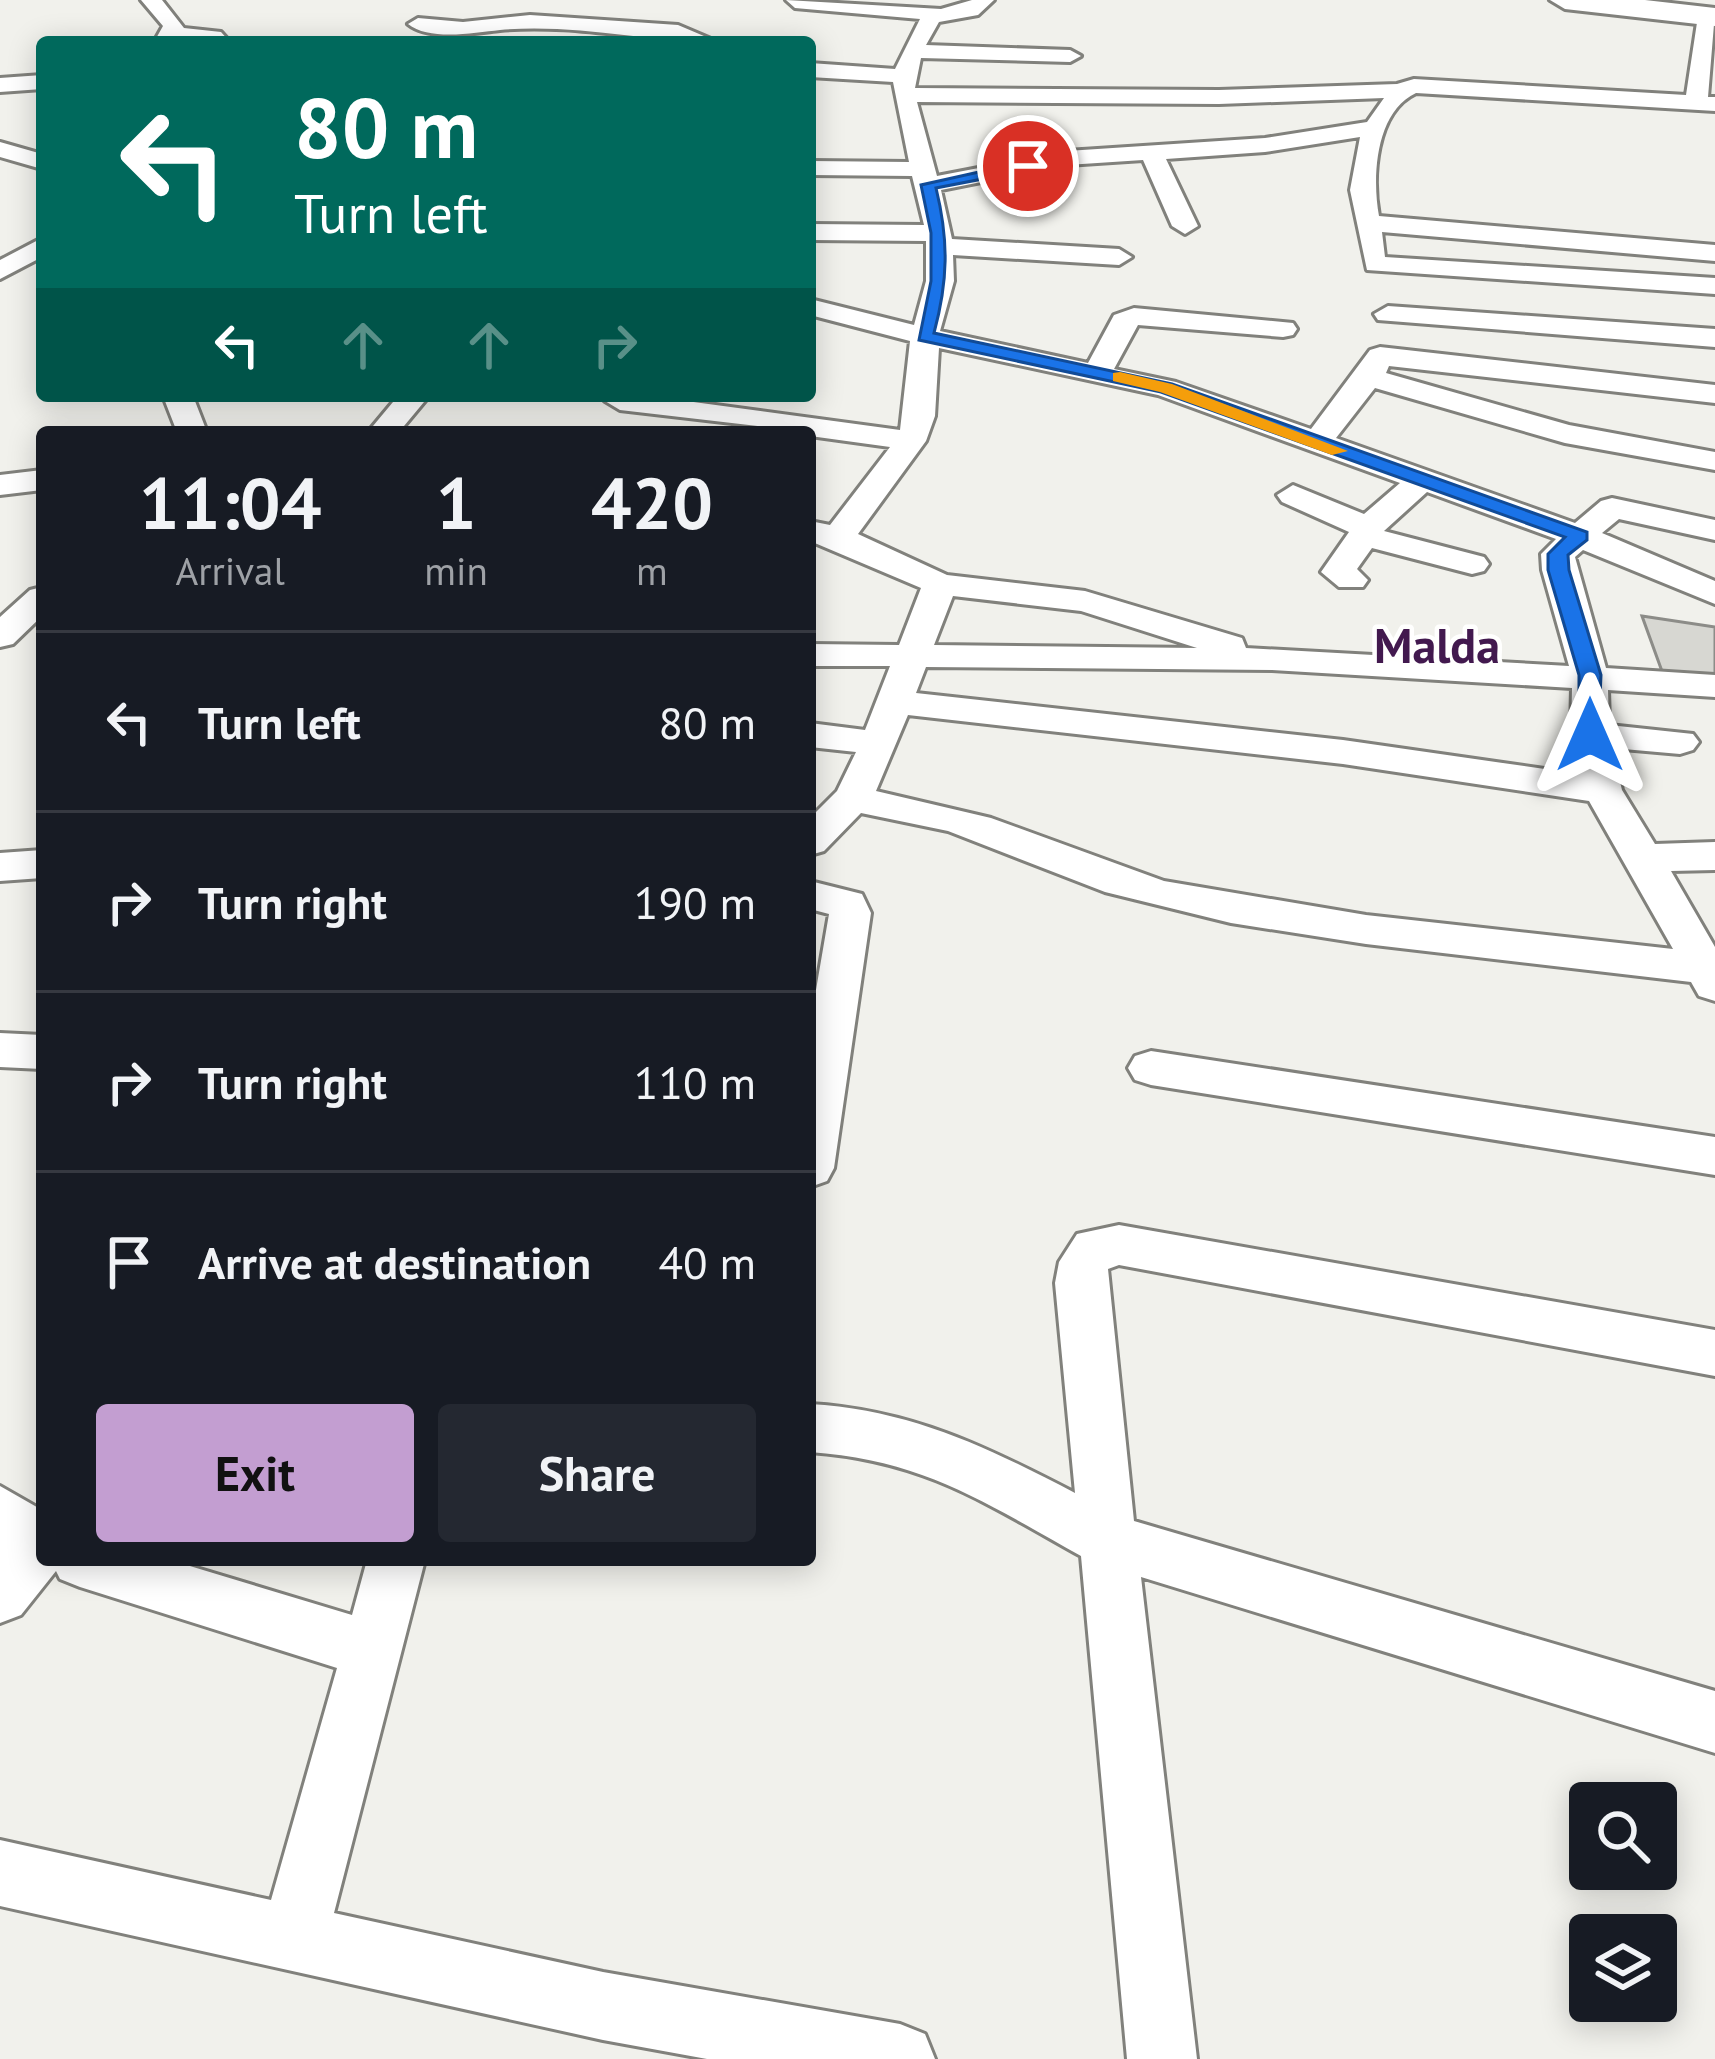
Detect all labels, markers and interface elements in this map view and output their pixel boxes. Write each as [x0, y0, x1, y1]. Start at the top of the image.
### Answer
text: 80 m [294, 72, 478, 181]
icon: left [96, 84, 252, 240]
pin [977, 115, 1079, 217]
icon: arrive [995, 133, 1061, 199]
text: Turn left [294, 178, 488, 248]
icon: left [204, 312, 270, 378]
icon: ahead [330, 312, 396, 378]
icon: ahead [456, 312, 522, 378]
icon: right [582, 312, 648, 378]
text: 11:04 [139, 456, 322, 549]
text: 1 [436, 456, 477, 549]
text: 420 [591, 456, 713, 549]
text: Arrival [176, 545, 285, 596]
text: min [424, 545, 488, 596]
text: m [636, 545, 668, 596]
district label: Malda [1374, 614, 1500, 676]
position arrow [1527, 672, 1653, 798]
icon: left [96, 689, 162, 755]
text: Turn left [198, 693, 361, 751]
text: 80 m [658, 693, 756, 751]
icon: right [96, 869, 162, 935]
text: Turn right [198, 873, 387, 931]
text: 190 m [634, 873, 756, 931]
icon: right [96, 1049, 162, 1115]
text: Turn right [198, 1053, 387, 1111]
text: 110 m [634, 1053, 756, 1111]
icon: arrive [96, 1229, 162, 1295]
text: Arrive at destination [198, 1233, 591, 1291]
text: 40 m [658, 1233, 756, 1291]
button: Exit [96, 1404, 414, 1542]
button: Share [438, 1404, 756, 1542]
map controls [1569, 1782, 1677, 2022]
button: search [1569, 1782, 1677, 1890]
button: layers [1569, 1914, 1677, 2022]

